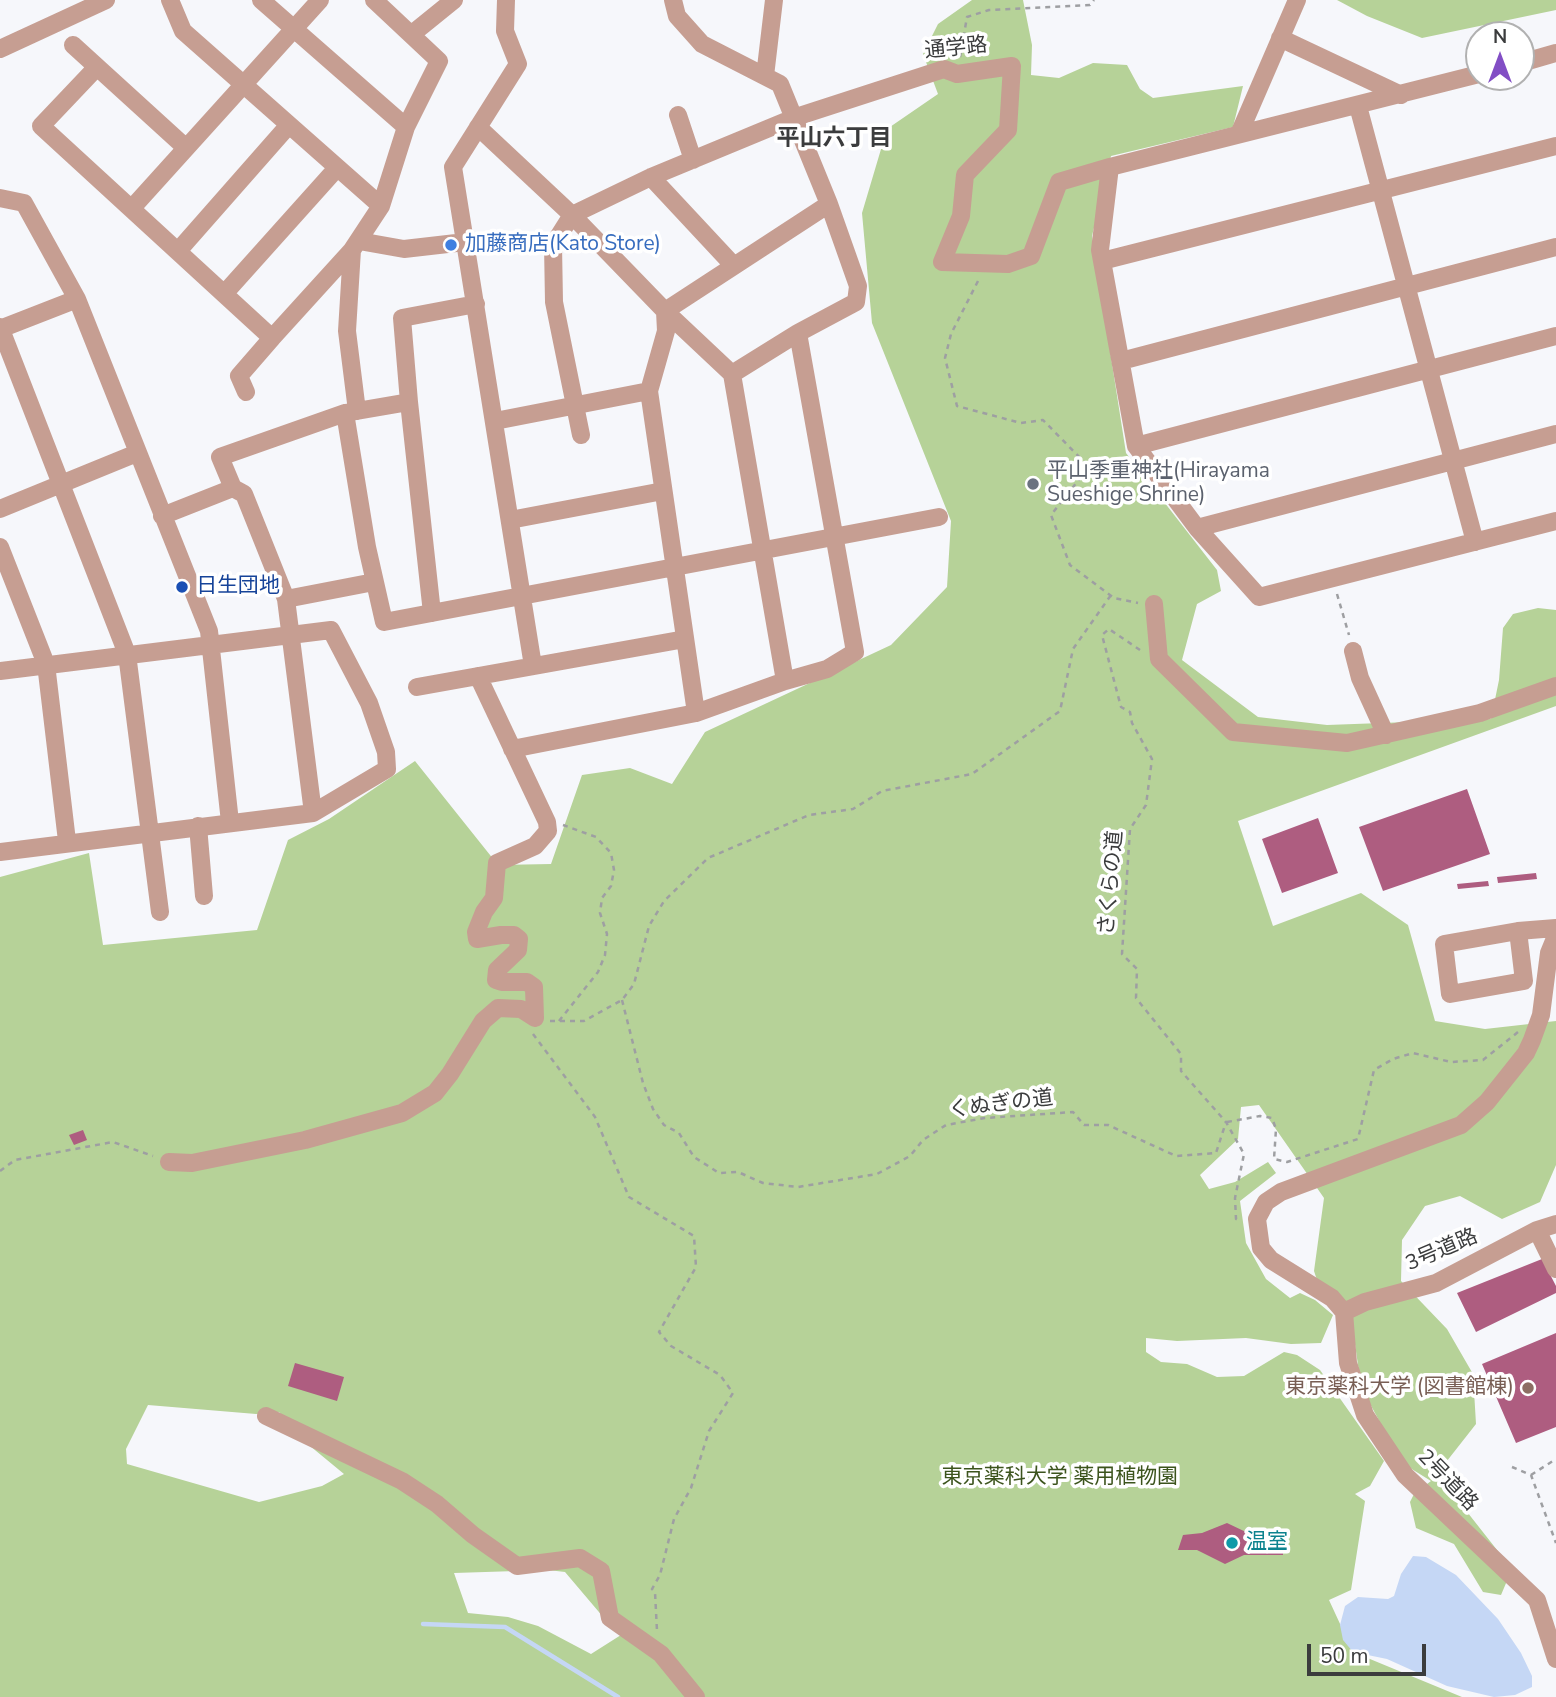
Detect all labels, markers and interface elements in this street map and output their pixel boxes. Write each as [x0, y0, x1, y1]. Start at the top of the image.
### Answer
north arrow [1465, 21, 1535, 91]
text: N [1493, 24, 1507, 50]
street label: 通学路 [923, 33, 989, 65]
district label: 平山六丁目 [777, 125, 891, 153]
place label: 加藤商店(Kato Store) [465, 232, 661, 258]
marker: 加藤商店(Kato Store) [443, 237, 459, 253]
place label: 平山季重神社(Hirayama Sueshige Shrine) [1047, 459, 1270, 509]
marker: 平山季重神社(Hirayama Sueshige Shrine) [1025, 476, 1041, 492]
place label: 日生団地 [196, 574, 280, 600]
marker: 日生団地 [174, 579, 190, 595]
street label: さくらの道 [1095, 830, 1129, 936]
street label: くぬぎの道 [947, 1086, 1055, 1124]
street label: 3号道路 [1402, 1225, 1482, 1277]
place label: 東京薬科大学 (図書館棟) [1285, 1375, 1514, 1401]
marker: 東京薬科大学 (図書館棟) [1520, 1380, 1536, 1396]
street label: 2号道路 [1412, 1445, 1482, 1517]
park label: 東京薬科大学 薬用植物園 [942, 1465, 1178, 1491]
place label: 温室 [1246, 1530, 1288, 1556]
marker: 温室 [1224, 1535, 1240, 1551]
scale bar [1311, 1630, 1430, 1674]
text: 50 m [1320, 1642, 1369, 1670]

